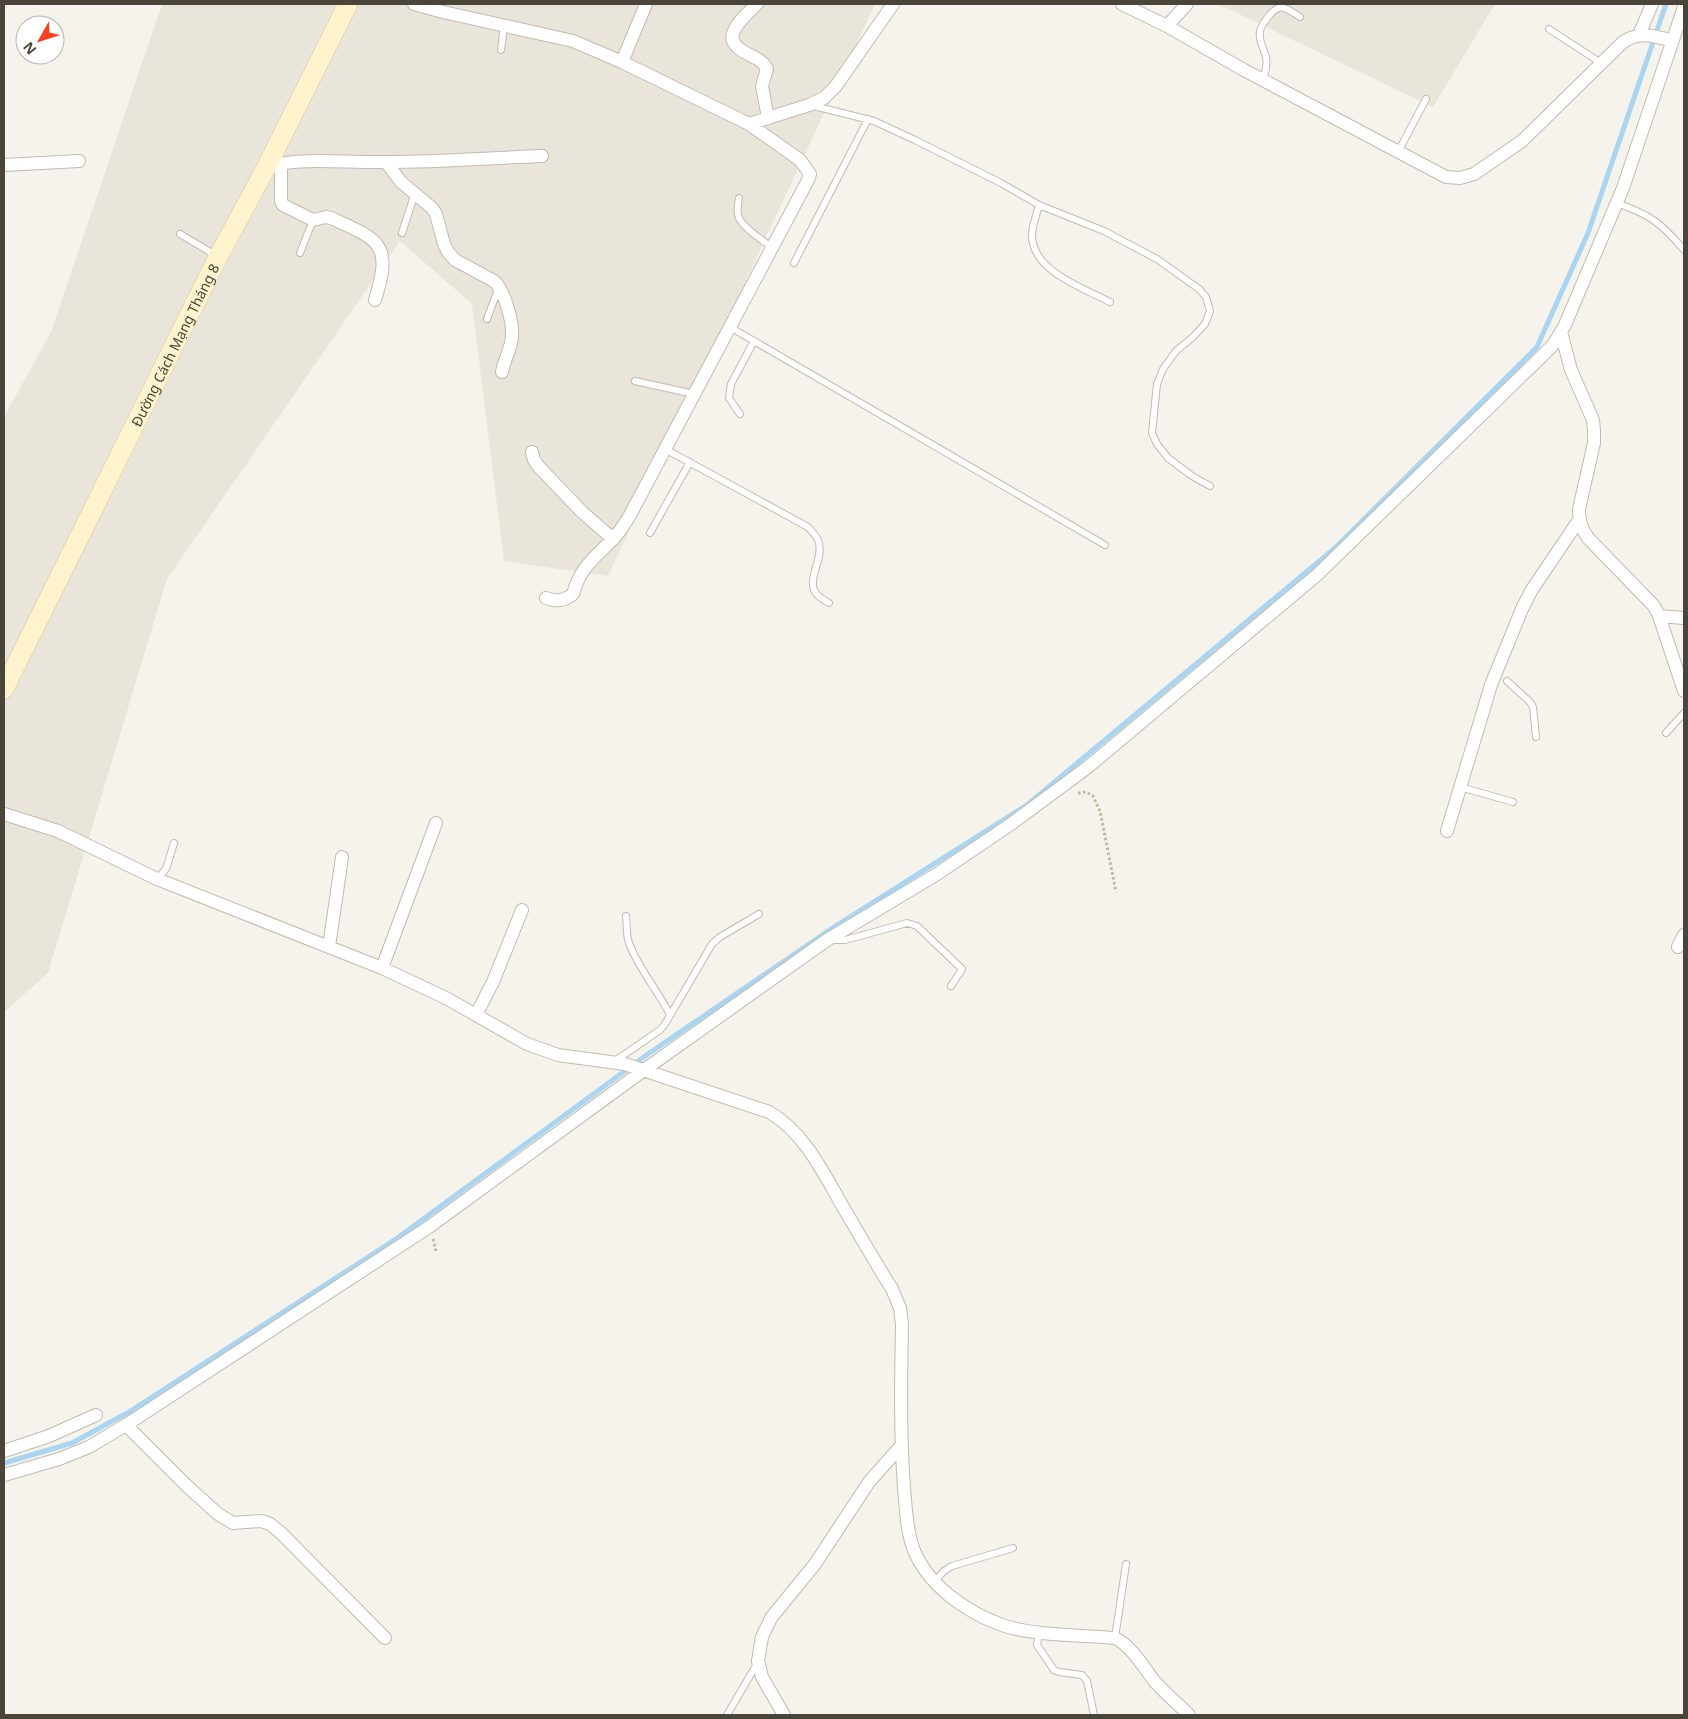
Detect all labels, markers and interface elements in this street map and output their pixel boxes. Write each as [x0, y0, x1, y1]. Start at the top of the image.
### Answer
north arrow [15, 15, 65, 65]
text: N [19, 38, 40, 59]
street label: Đường Cách Mạng Tháng 8 [126, 260, 223, 430]

